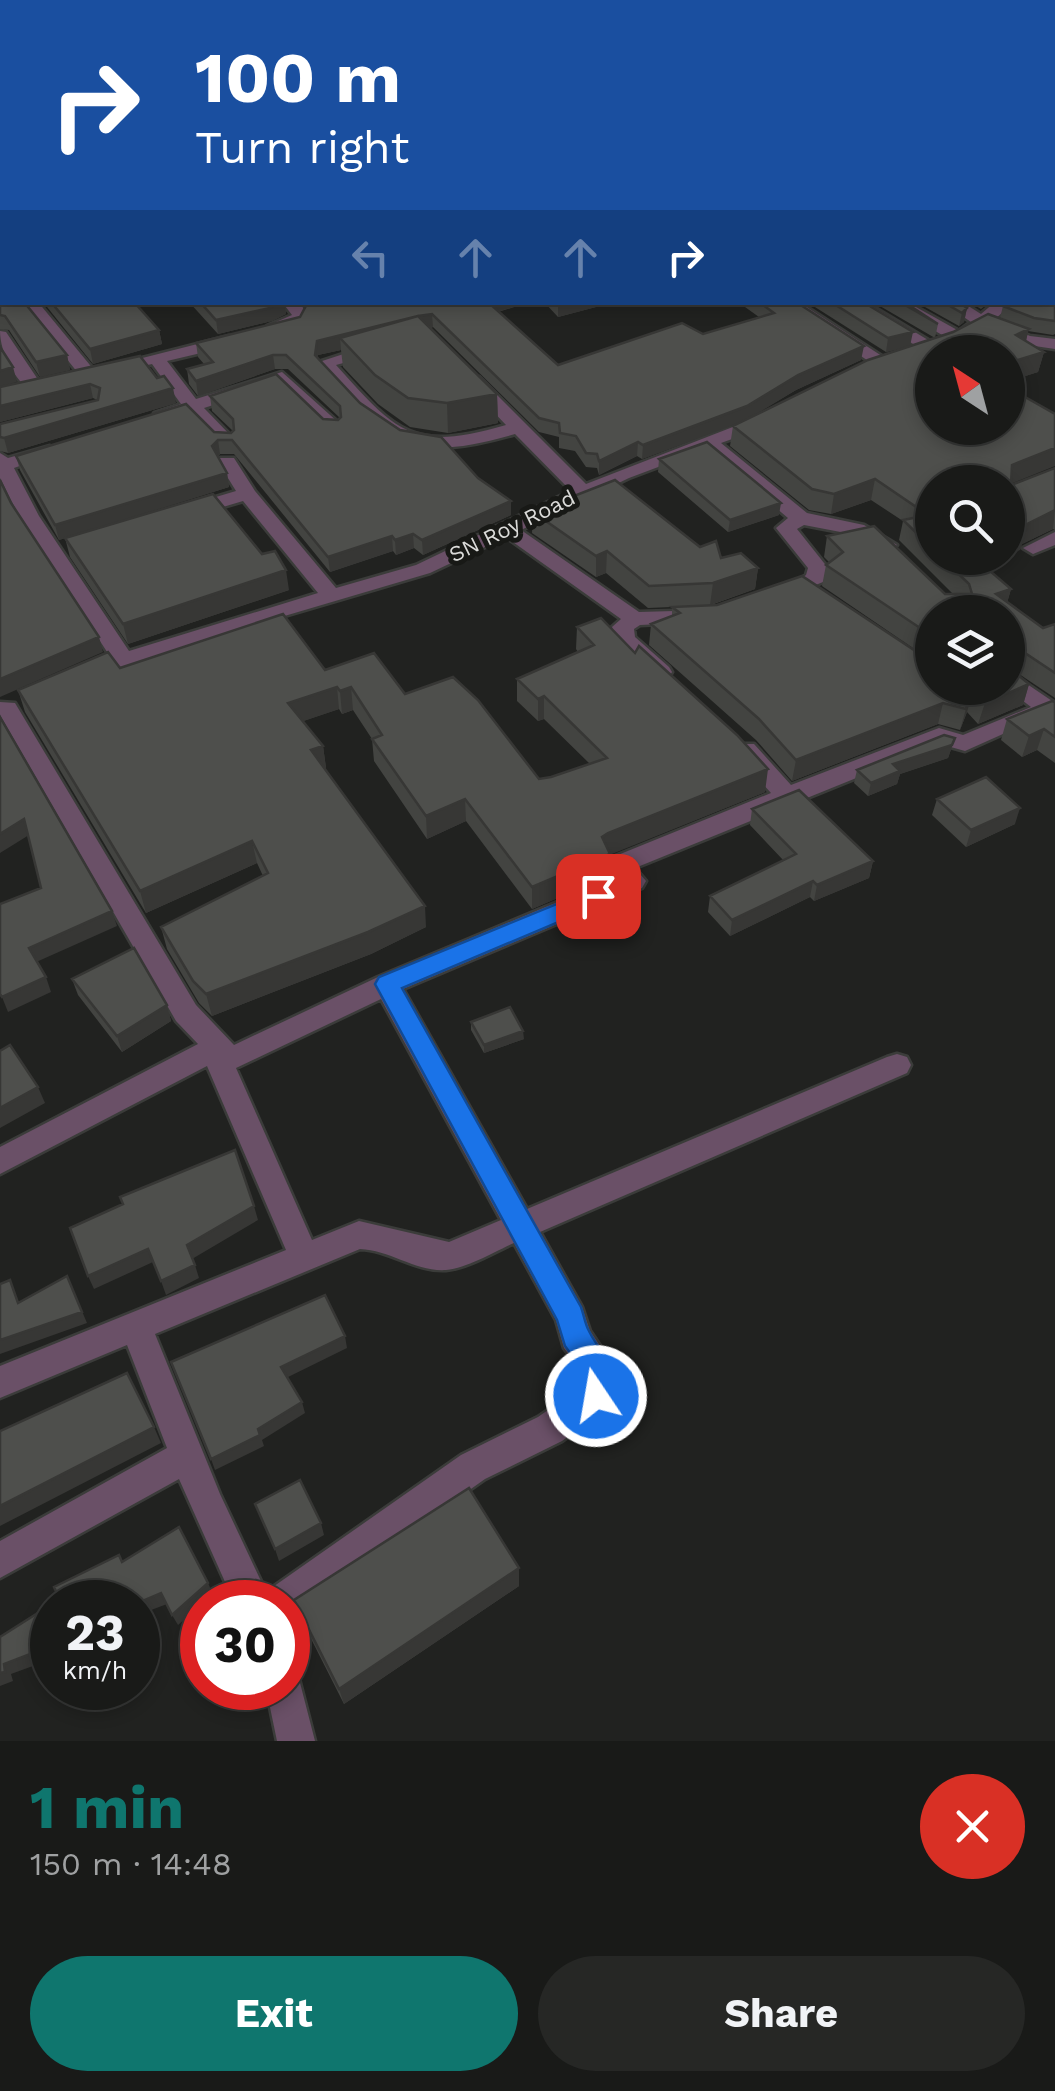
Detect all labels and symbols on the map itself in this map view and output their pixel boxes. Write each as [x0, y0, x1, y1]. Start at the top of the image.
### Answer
north arrow [915, 335, 1025, 445]
street label: SN Roy Road [445, 485, 579, 567]
pin [556, 854, 641, 939]
position arrow [544, 1344, 648, 1448]
speed limit sign: 30 [180, 1580, 310, 1710]

